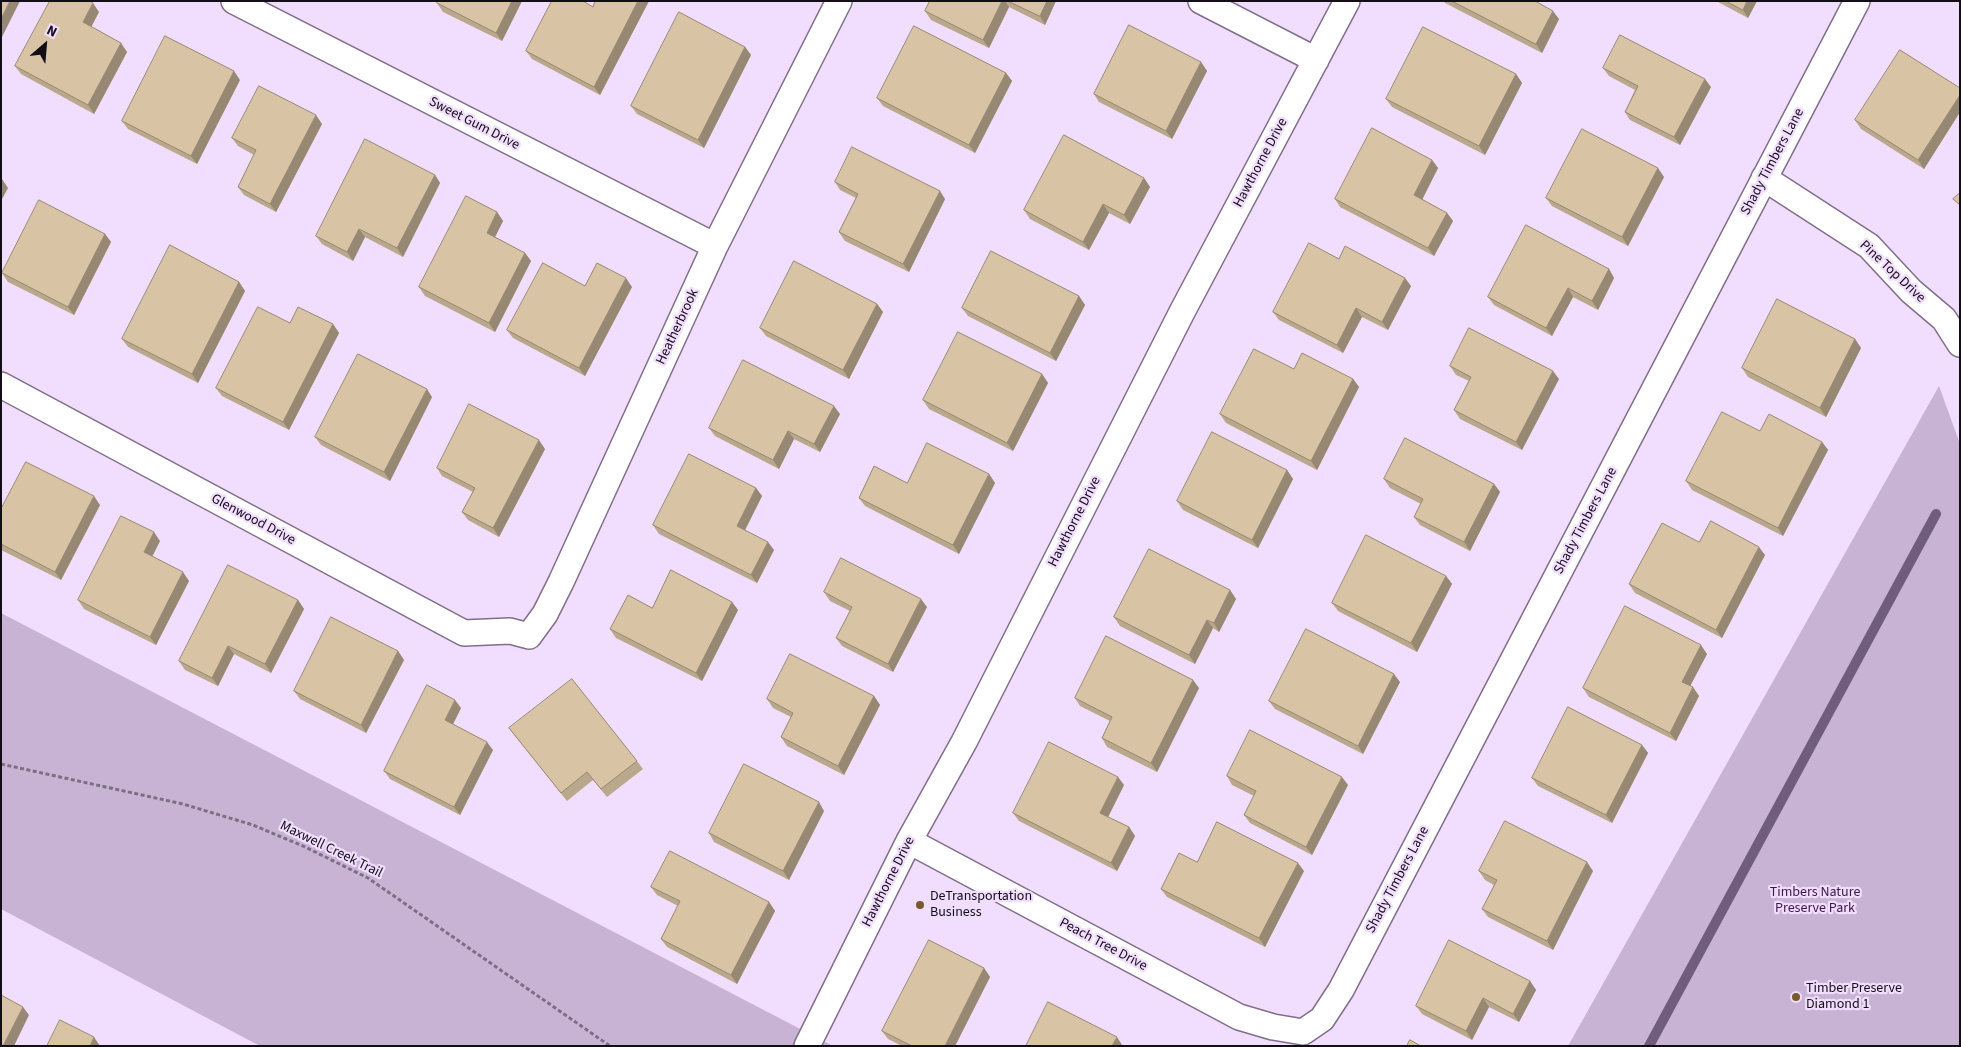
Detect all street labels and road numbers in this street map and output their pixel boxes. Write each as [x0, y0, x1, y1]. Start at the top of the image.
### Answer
street label: Sweet Gum Drive [426, 94, 522, 154]
street label: Shady Timbers Lane [1738, 106, 1808, 218]
street label: Hawthorne Drive [1230, 115, 1292, 211]
street label: Pine Top Drive [1856, 237, 1928, 307]
street label: Heatherbrook [653, 287, 703, 367]
street label: Shady Timbers Lane [1551, 465, 1621, 577]
street label: Hawthorne Drive [1045, 474, 1105, 570]
street label: Glenwood Drive [208, 491, 298, 549]
street label: Maxwell Creek Trail [277, 818, 385, 882]
street label: Shady Timbers Lane [1363, 824, 1433, 936]
street label: Hawthorne Drive [859, 834, 919, 930]
street label: Peach Tree Drive [1056, 915, 1150, 975]

